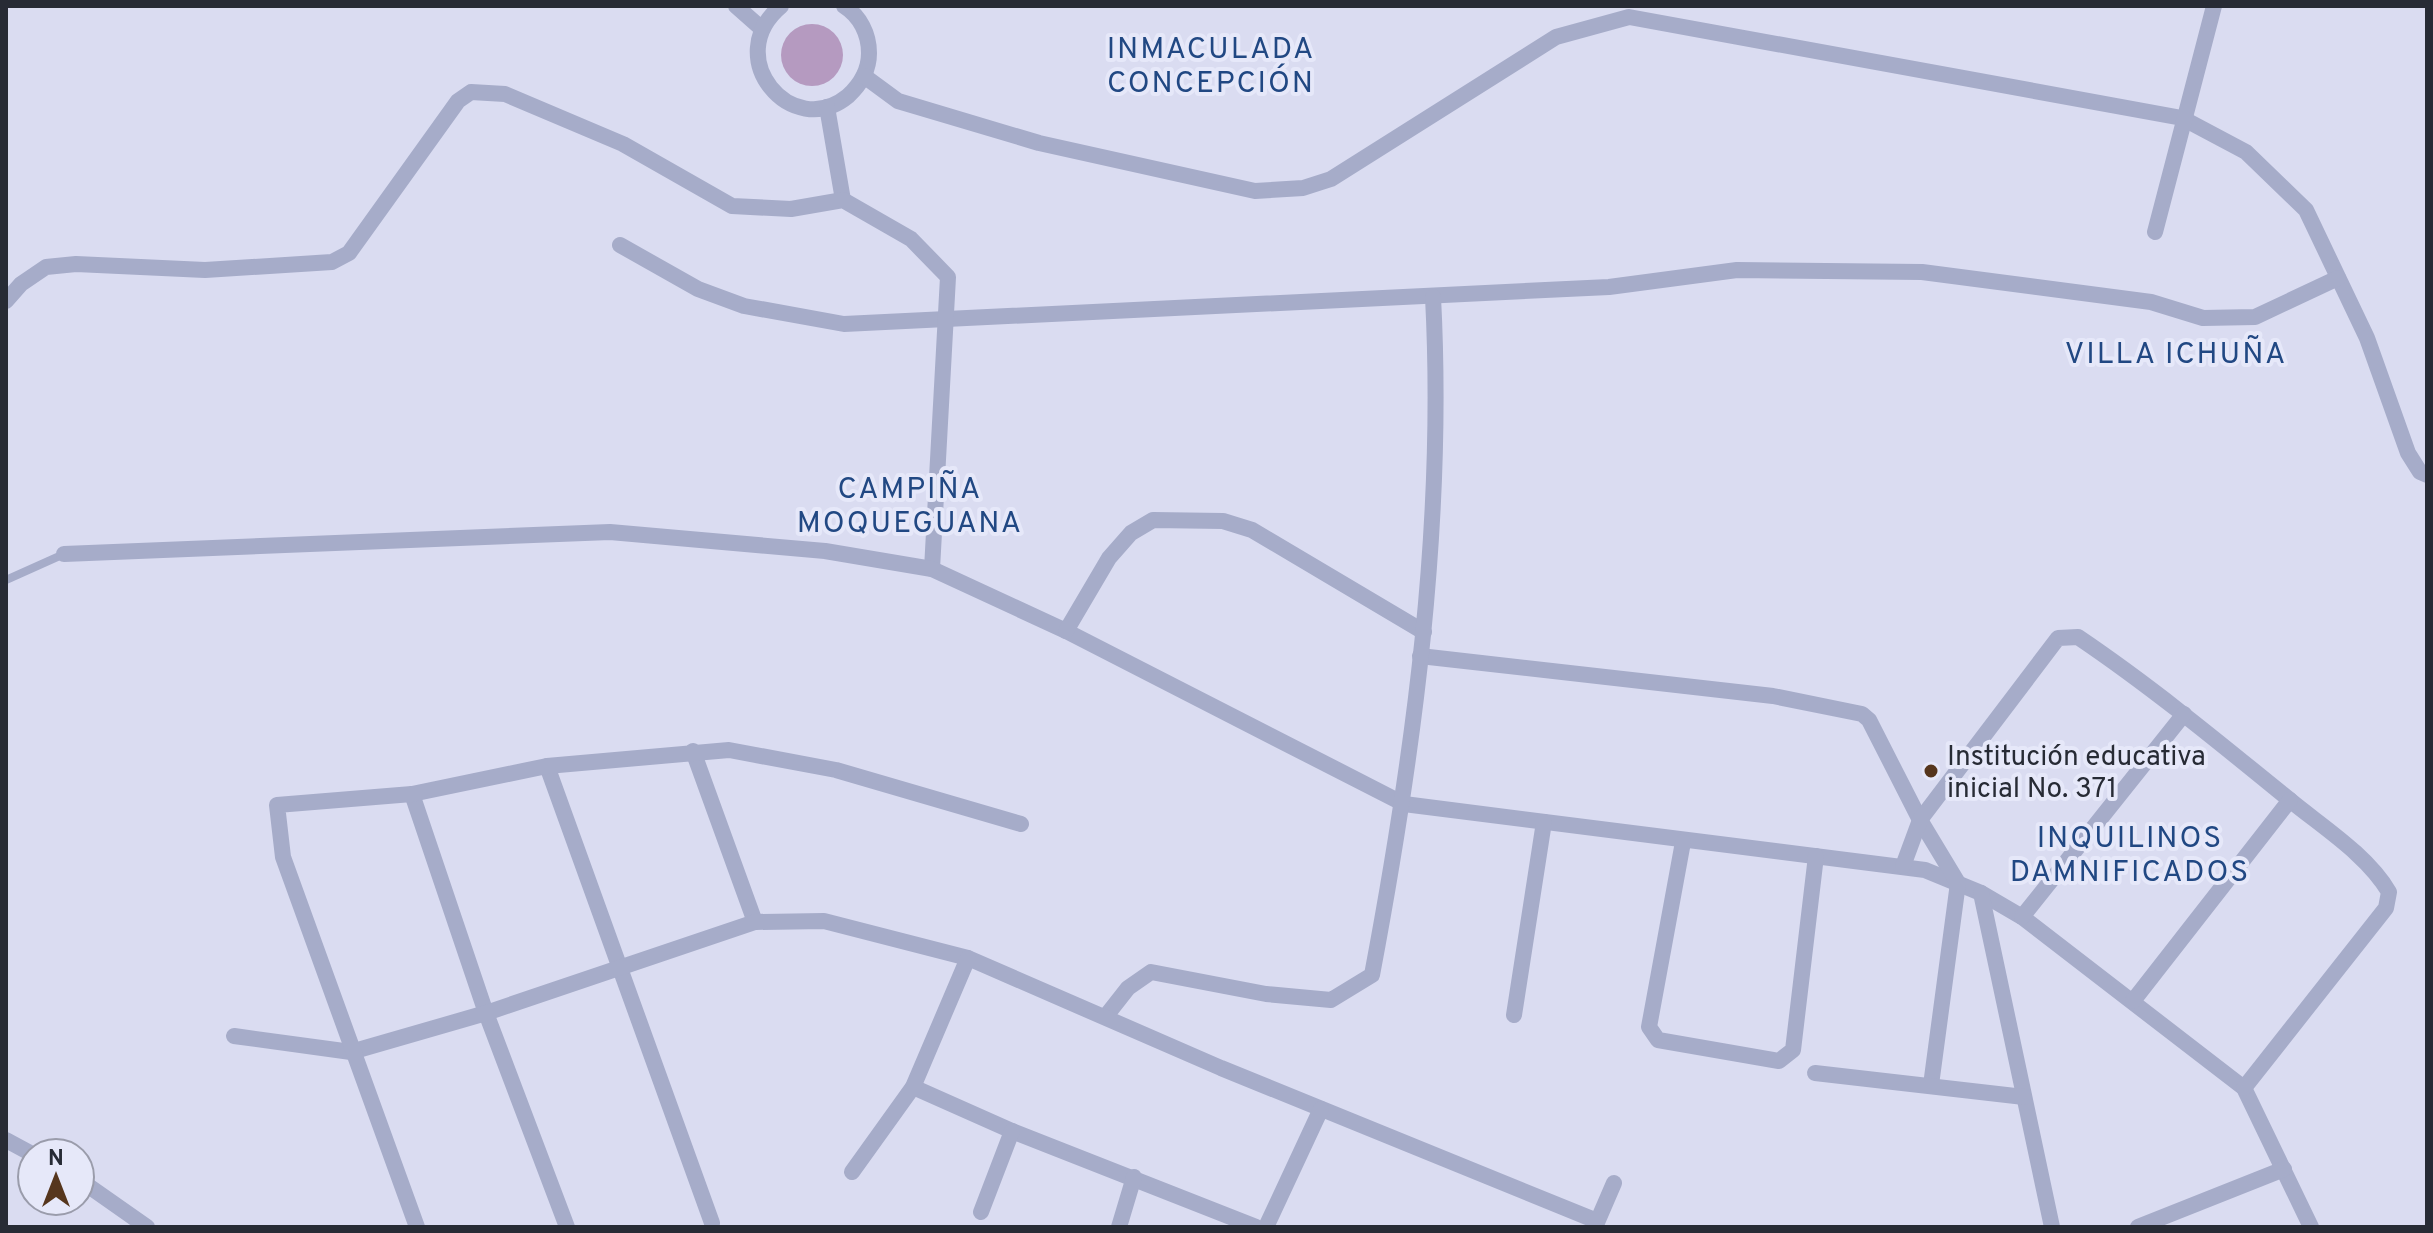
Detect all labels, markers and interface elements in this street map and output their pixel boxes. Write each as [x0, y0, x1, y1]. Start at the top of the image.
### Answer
district label: INMACULADA CONCEPCIÓN [1107, 32, 1315, 103]
district label: VILLA ICHUÑA [2065, 335, 2287, 374]
district label: CAMPIÑA MOQUEGUANA [797, 470, 1023, 543]
place label: Institución educativa inicial No. 371 [1947, 740, 2206, 808]
marker: Institución educativa inicial No. 371 [1922, 762, 1940, 780]
district label: INQUILINOS DAMNIFICADOS [2010, 821, 2250, 892]
north arrow [16, 1137, 96, 1217]
text: N [48, 1146, 64, 1173]

